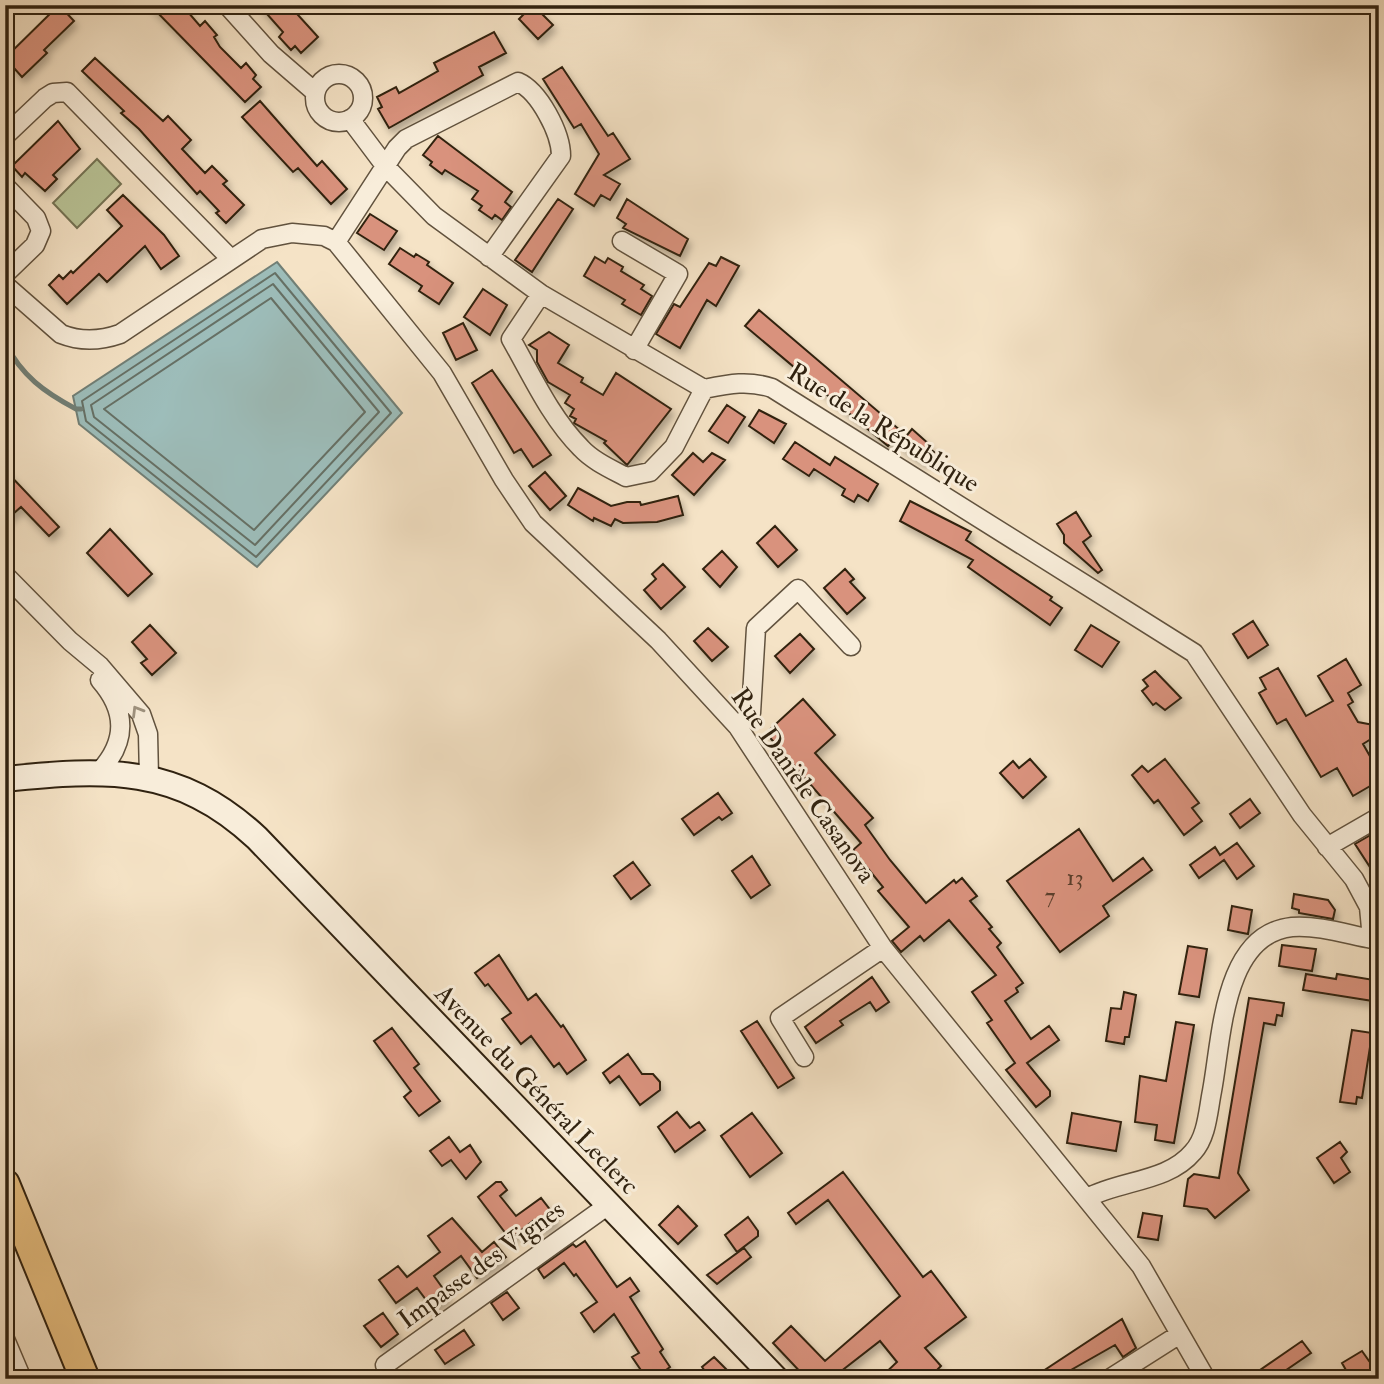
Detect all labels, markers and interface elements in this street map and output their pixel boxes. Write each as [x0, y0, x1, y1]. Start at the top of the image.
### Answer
street label: Rue de la République [781, 356, 985, 501]
street label: Rue Danièle Casanova [724, 682, 883, 889]
one-way arrow [133, 706, 146, 719]
house number: 13 [1066, 863, 1084, 892]
house number: 7 [1045, 881, 1056, 910]
street label: Avenue du Général Leclerc [427, 977, 645, 1201]
street label: Impasse des Vignes [392, 1194, 572, 1337]

